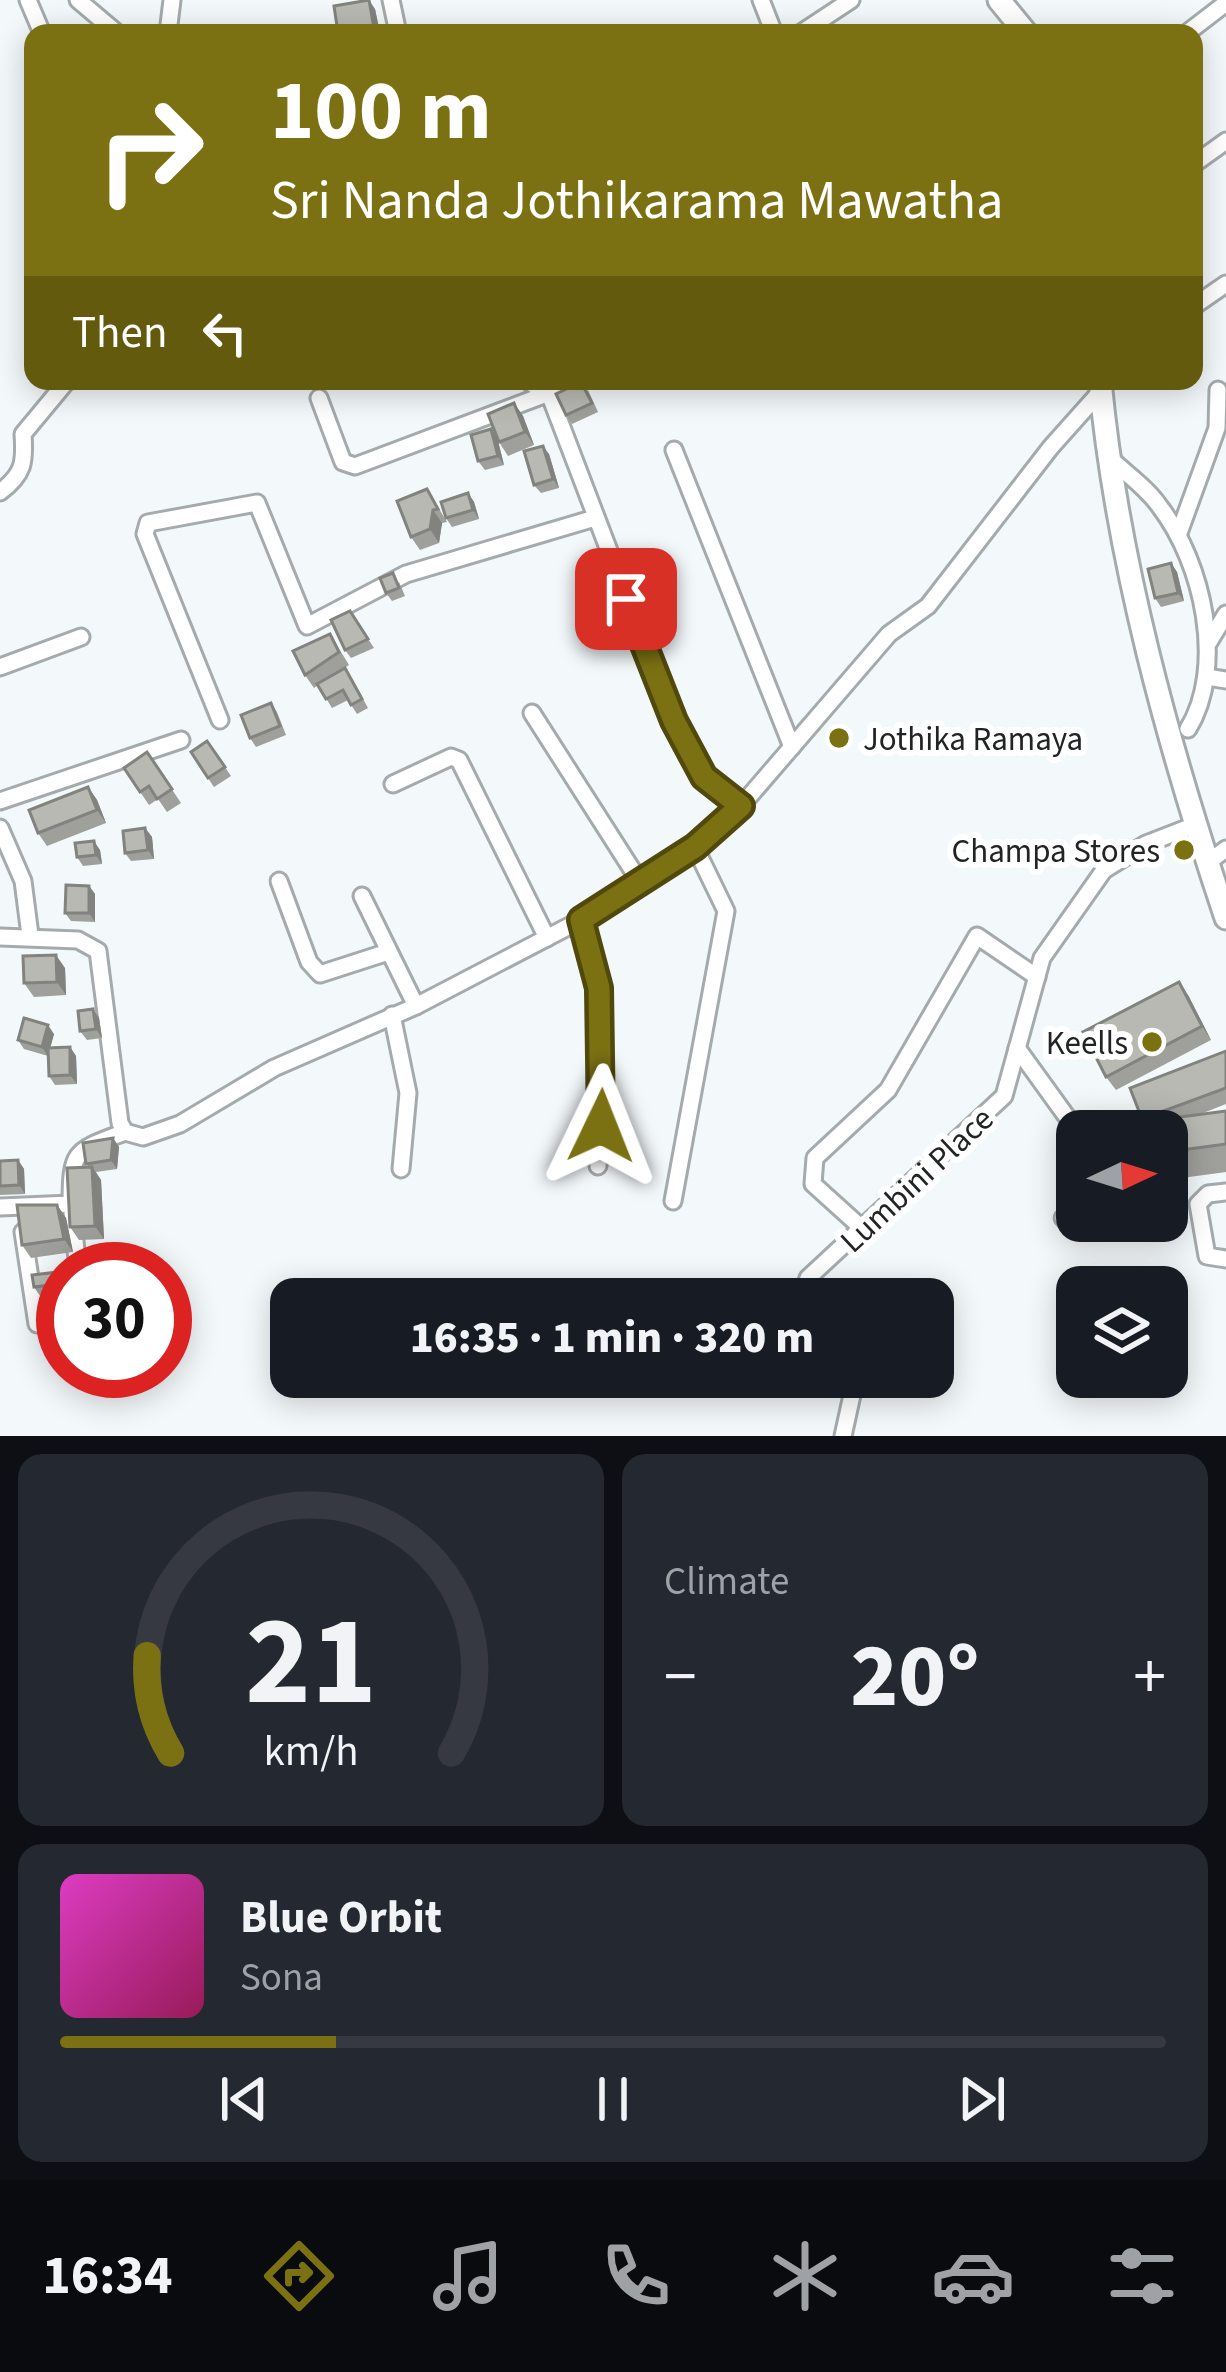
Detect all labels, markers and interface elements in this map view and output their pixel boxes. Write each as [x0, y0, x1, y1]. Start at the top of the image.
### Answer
text: 100 m [270, 52, 492, 172]
icon: right [72, 72, 228, 228]
text: Sri Nanda Jothikarama Mawatha [270, 163, 1003, 240]
icon: left [192, 300, 258, 366]
text: Then [72, 301, 168, 365]
pin [575, 548, 677, 650]
icon: arrive [593, 566, 659, 632]
place label: Jothika Ramaya [863, 716, 1083, 763]
marker: Jothika Ramaya [826, 725, 852, 751]
place label: Champa Stores [951, 828, 1160, 875]
marker: Champa Stores [1171, 837, 1197, 863]
place label: Keells [1046, 1020, 1128, 1067]
marker: Keells [1139, 1029, 1165, 1055]
position arrow [538, 1063, 664, 1189]
street label: Lumbini Place [830, 1097, 1004, 1264]
north arrow [1056, 1110, 1188, 1242]
map controls [1056, 1110, 1188, 1398]
speed limit sign: 30 [36, 1242, 192, 1398]
button: layers [1056, 1266, 1188, 1398]
text: 16:35 · 1 min · 320 m [410, 1306, 814, 1370]
text: Climate [664, 1554, 789, 1610]
text: 21 [245, 1574, 377, 1752]
text: 20° [850, 1613, 980, 1741]
text: − [664, 1630, 697, 1724]
text: + [1133, 1630, 1166, 1724]
text: km/h [263, 1721, 359, 1782]
text: Blue Orbit [240, 1886, 442, 1950]
text: Sona [240, 1950, 323, 2006]
icon: previous [211, 2066, 277, 2132]
icon: pause [580, 2066, 646, 2132]
icon: next [949, 2066, 1015, 2132]
icon: directions [257, 2234, 341, 2318]
icon: music [426, 2234, 510, 2318]
icon: phone [594, 2234, 678, 2318]
icon: climate [763, 2234, 847, 2318]
icon: car [931, 2234, 1015, 2318]
icon: filters [1100, 2234, 1184, 2318]
text: 16:34 [42, 2238, 173, 2315]

